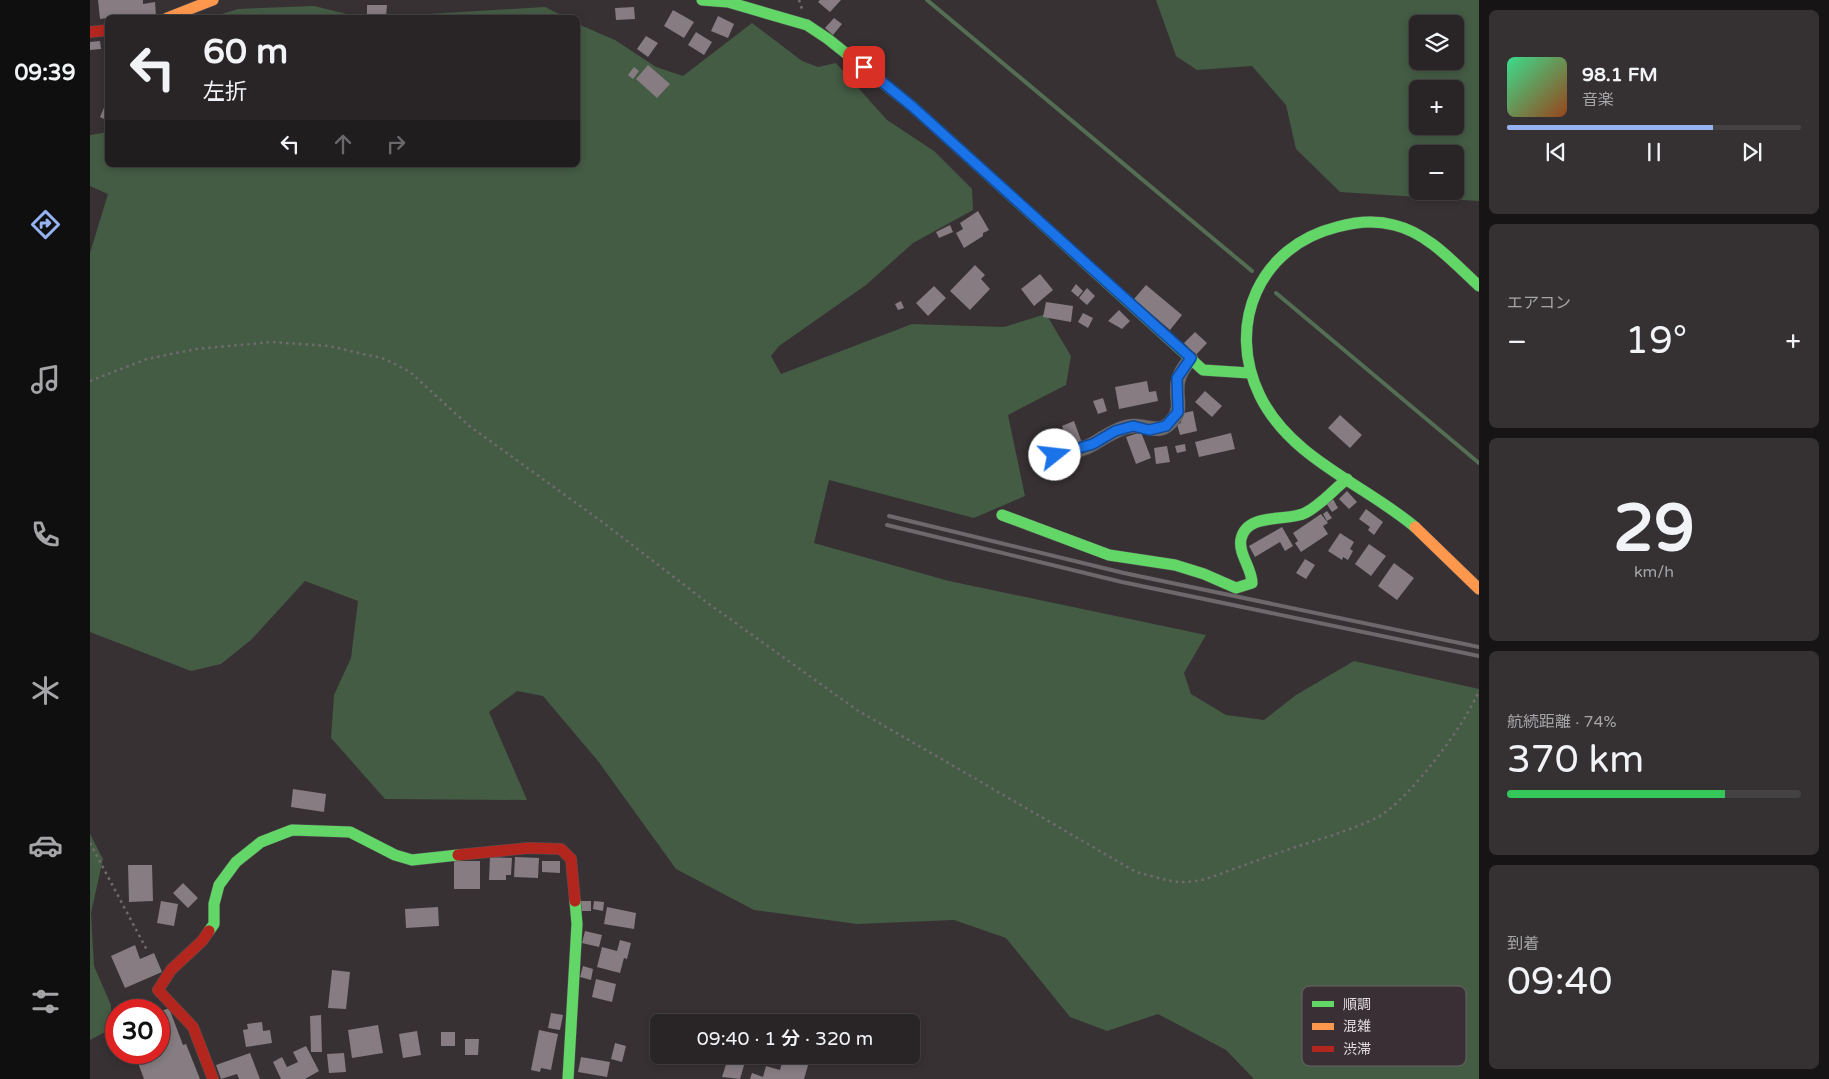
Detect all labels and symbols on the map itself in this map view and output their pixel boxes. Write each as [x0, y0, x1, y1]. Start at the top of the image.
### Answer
pin [843, 46, 885, 88]
position arrow [1028, 428, 1080, 480]
legend [1302, 986, 1466, 1066]
text: 順調 [1343, 996, 1371, 1013]
speed limit sign: 30 [105, 999, 170, 1064]
text: 混雑 [1343, 1018, 1371, 1035]
text: 渋滞 [1343, 1041, 1371, 1058]

